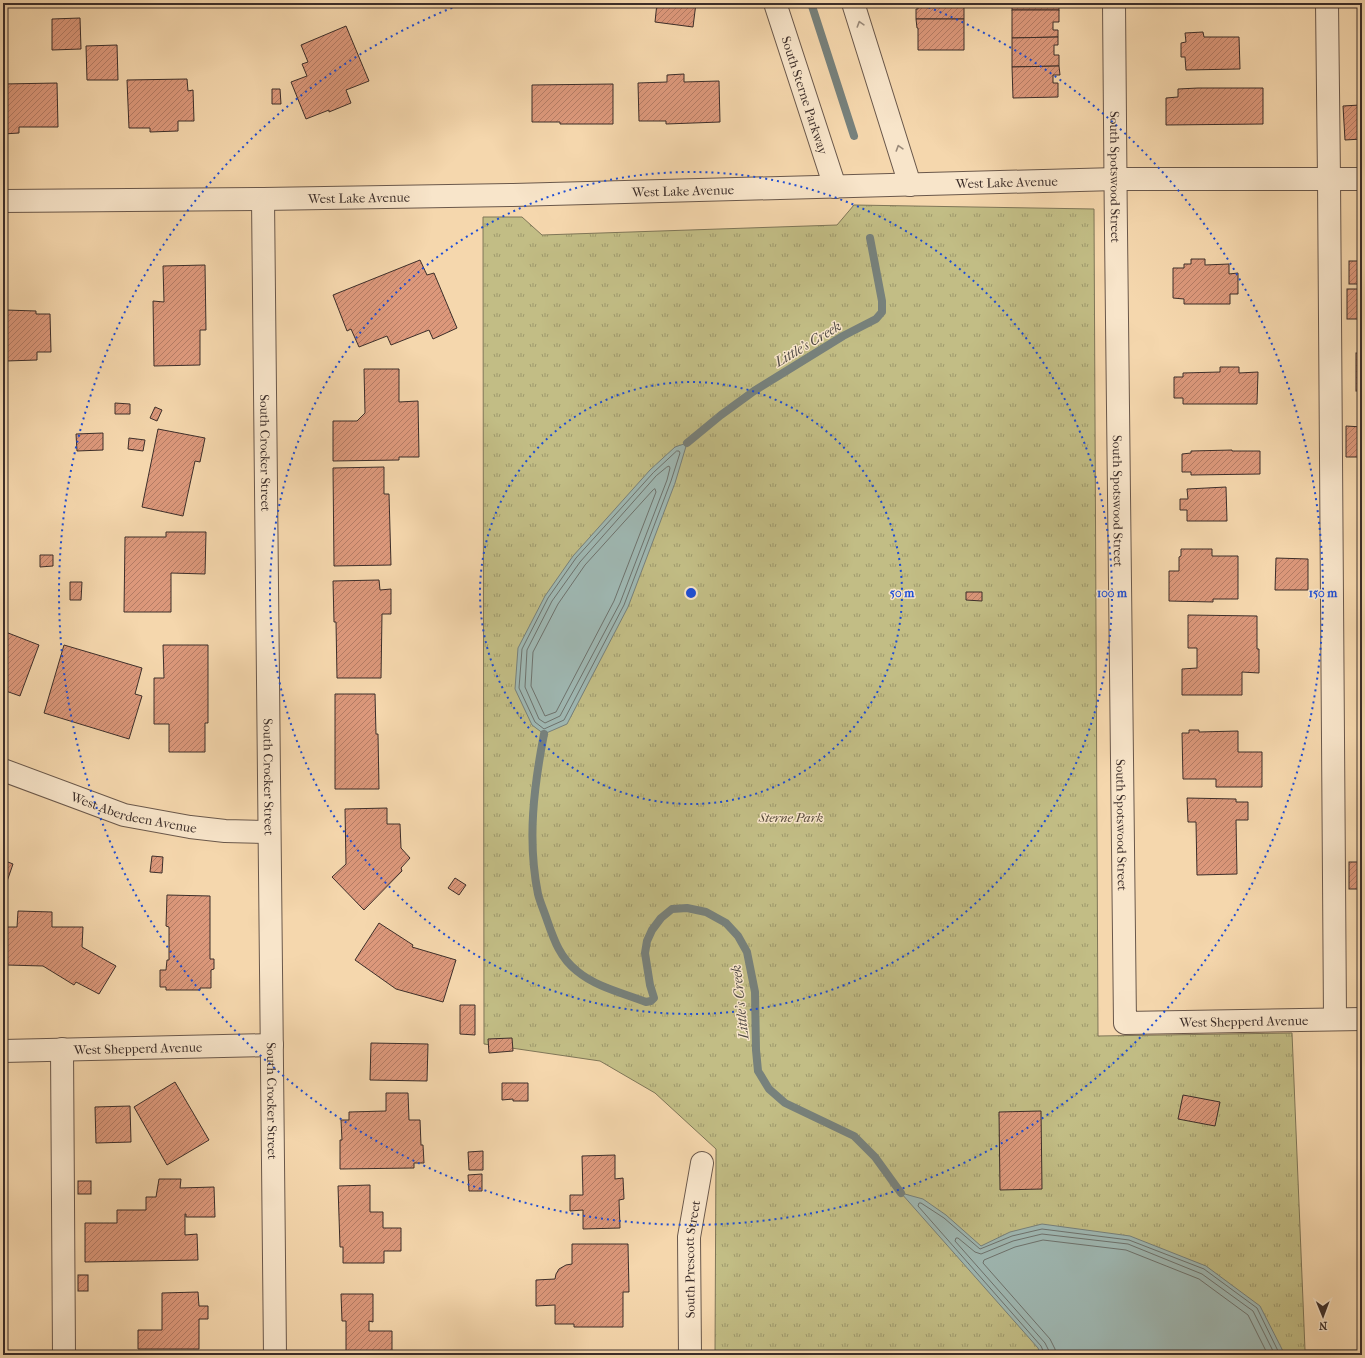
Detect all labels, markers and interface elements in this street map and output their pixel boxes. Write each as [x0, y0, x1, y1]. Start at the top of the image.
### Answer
one-way arrow [856, 21, 864, 28]
street label: South Sterne Parkway [779, 34, 832, 157]
street label: South Spotswood Street [1107, 111, 1124, 243]
one-way arrow [895, 145, 903, 152]
street label: West Lake Avenue [954, 173, 1059, 191]
street label: West Lake Avenue [631, 182, 735, 199]
street label: West Lake Avenue [307, 189, 411, 206]
water label: Little's Creek [771, 317, 844, 371]
street label: South Crocker Street [258, 394, 274, 512]
street label: South Spotswood Street [1110, 435, 1126, 567]
centre of rings [684, 586, 698, 600]
text: 50 m [890, 586, 915, 600]
text: 100 m [1097, 586, 1128, 600]
text: 150 m [1309, 586, 1338, 600]
street label: South Crocker Street [261, 718, 277, 836]
street label: South Spotswood Street [1114, 759, 1130, 891]
street label: West Aberdeen Avenue [68, 788, 198, 835]
park label: Sterne Park [758, 810, 823, 825]
water label: Little's Creek [728, 964, 752, 1041]
street label: West Shepperd Avenue [1178, 1012, 1309, 1030]
street label: West Shepperd Avenue [72, 1039, 203, 1057]
street label: South Crocker Street [264, 1042, 280, 1160]
street label: South Prescott Street [681, 1199, 703, 1318]
north arrow [1303, 1296, 1343, 1336]
text: N [1318, 1319, 1327, 1332]

